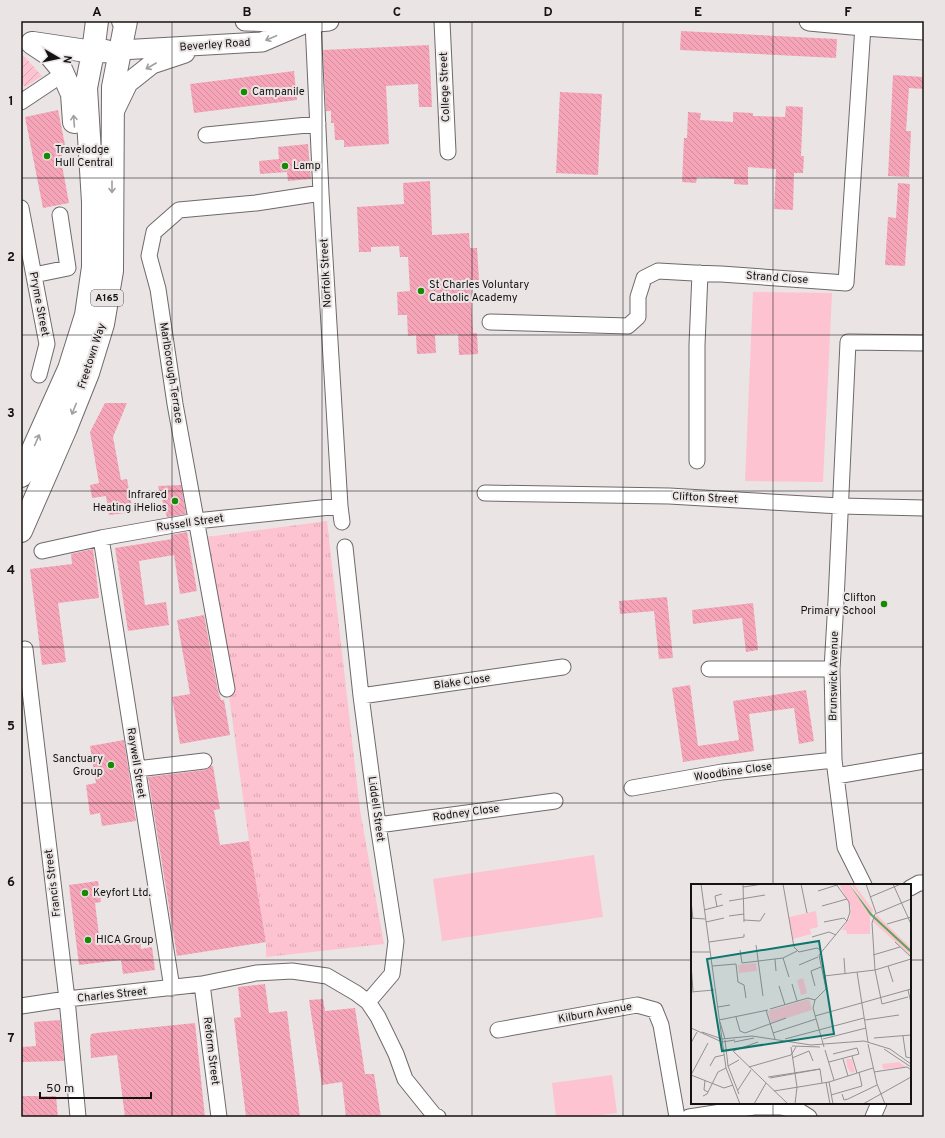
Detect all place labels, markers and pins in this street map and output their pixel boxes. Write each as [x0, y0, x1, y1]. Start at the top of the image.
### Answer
place label: Campanile [252, 85, 305, 99]
marker: Campanile [239, 87, 249, 97]
place label: Travelodge Hull Central [55, 143, 113, 170]
marker: Travelodge Hull Central [42, 151, 52, 161]
place label: Lamp [293, 159, 321, 173]
marker: Lamp [280, 161, 290, 171]
place label: St Charles Voluntary Catholic Academy [429, 278, 530, 305]
marker: St Charles Voluntary Catholic Academy [416, 286, 426, 296]
place label: Infrared Heating iHelios [93, 488, 167, 515]
marker: Infrared Heating iHelios [170, 496, 180, 506]
place label: Clifton Primary School [800, 591, 876, 618]
marker: Clifton Primary School [879, 599, 889, 609]
place label: Sanctuary Group [52, 752, 103, 779]
marker: Sanctuary Group [106, 760, 116, 770]
place label: Keyfort Ltd. [93, 886, 151, 900]
marker: Keyfort Ltd. [80, 888, 90, 898]
place label: HICA Group [96, 933, 153, 947]
marker: HICA Group [83, 935, 93, 945]

